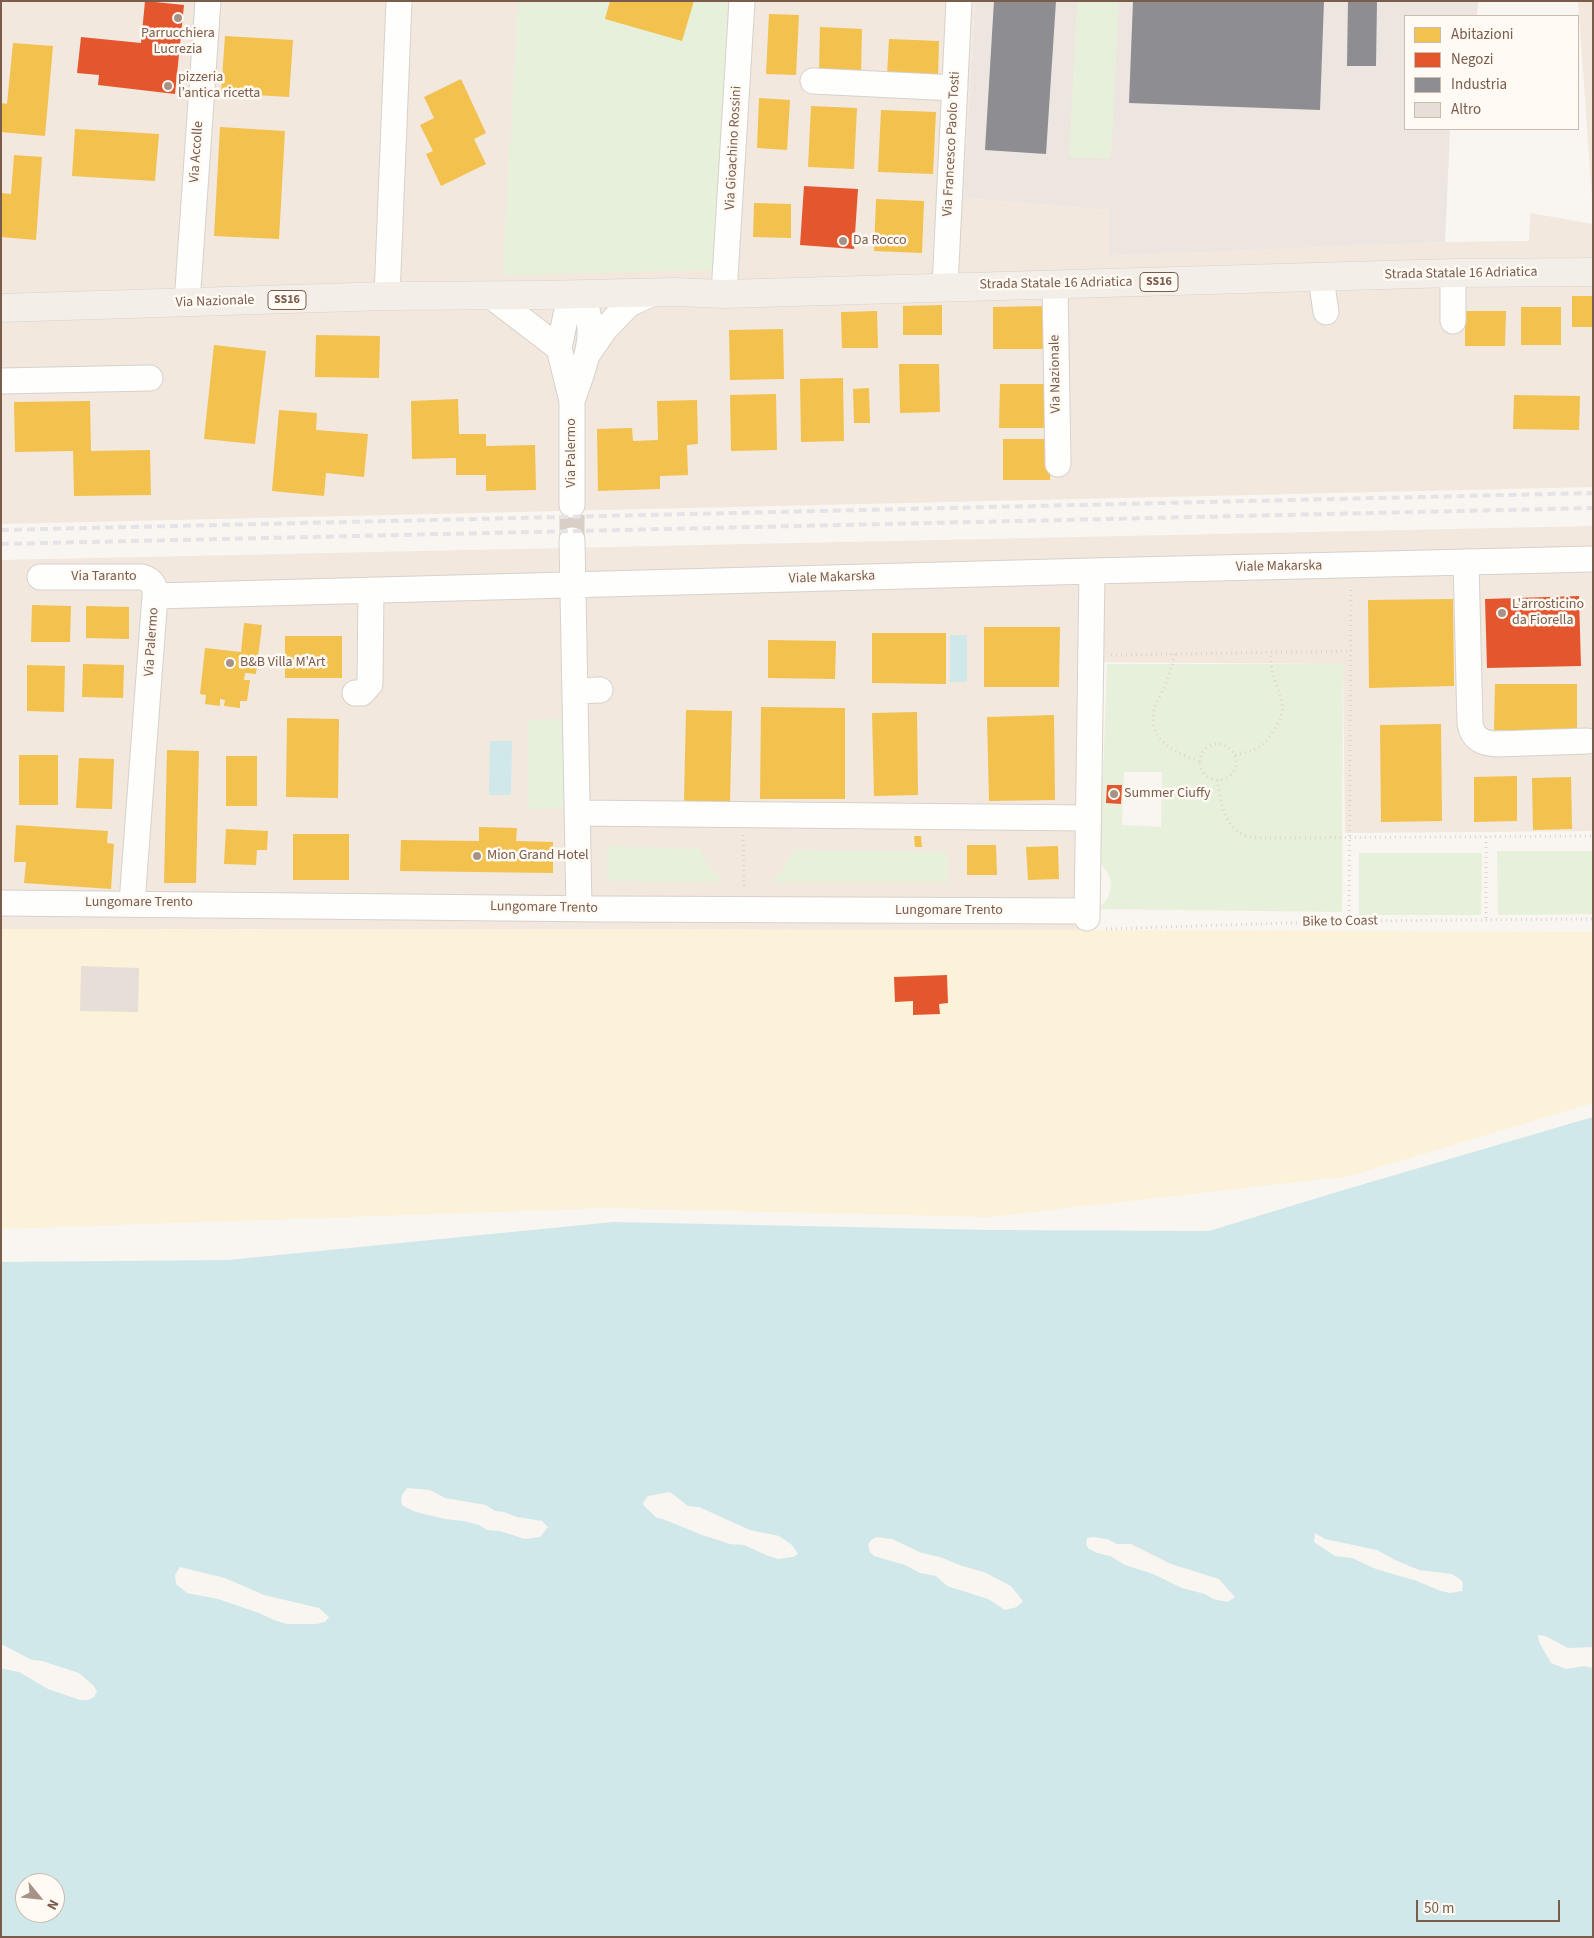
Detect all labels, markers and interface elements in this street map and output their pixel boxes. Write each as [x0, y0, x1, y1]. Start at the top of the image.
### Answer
marker: Parrucchiera Lucrezia [172, 12, 184, 24]
legend [1404, 15, 1579, 130]
text: Abitazioni [1451, 24, 1514, 45]
place label: Parrucchiera Lucrezia [141, 26, 215, 58]
text: Negozi [1451, 49, 1493, 70]
place label: pizzeria l’antica ricetta [178, 70, 260, 102]
street label: Via Francesco Paolo Tosti [940, 71, 964, 217]
text: Industria [1451, 74, 1507, 95]
marker: pizzeria l’antica ricetta [162, 80, 174, 92]
street label: Via Gioachino Rossini [722, 86, 746, 210]
text: Altro [1451, 99, 1481, 120]
street label: Via Accolle [186, 121, 208, 183]
place label: Da Rocco [853, 233, 907, 249]
marker: Da Rocco [837, 235, 849, 247]
street label: Strada Statale 16 Adriatica [1384, 264, 1538, 284]
road number: SS16 [1140, 272, 1178, 292]
street label: Strada Statale 16 Adriatica [979, 274, 1133, 294]
road number: SS16 [268, 290, 306, 310]
street label: Via Nazionale [175, 292, 255, 312]
street label: Via Nazionale [1047, 334, 1065, 414]
street label: Via Palermo [564, 418, 580, 488]
street label: Viale Makarska [1236, 558, 1322, 576]
street label: Viale Makarska [788, 568, 876, 588]
street label: Via Taranto [71, 569, 137, 585]
place label: L'arrosticino da Fiorella [1512, 597, 1584, 630]
street label: Via Palermo [141, 607, 163, 677]
marker: L'arrosticino da Fiorella [1496, 607, 1508, 619]
place label: B&B Villa M'Art [240, 655, 326, 671]
marker: B&B Villa M'Art [224, 657, 236, 669]
place label: Summer Ciuffy [1124, 786, 1211, 802]
marker: Summer Ciuffy [1108, 788, 1120, 800]
place label: Mion Grand Hotel [487, 848, 589, 864]
marker: Mion Grand Hotel [471, 850, 483, 862]
street label: Lungomare Trento [85, 895, 193, 911]
street label: Lungomare Trento [490, 899, 598, 917]
street label: Lungomare Trento [895, 903, 1003, 919]
street label: Bike to Coast [1302, 913, 1378, 931]
north arrow [15, 1873, 65, 1923]
scale bar [1419, 1890, 1563, 1922]
text: N [41, 1896, 63, 1913]
text: 50 m [1424, 1898, 1454, 1919]

